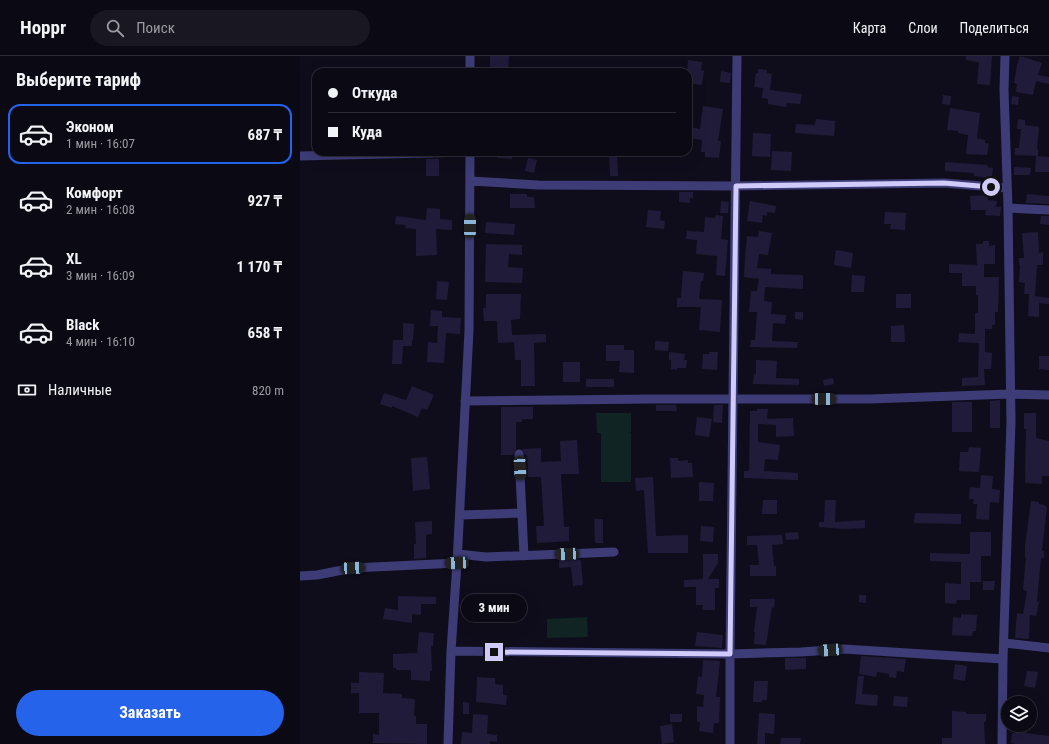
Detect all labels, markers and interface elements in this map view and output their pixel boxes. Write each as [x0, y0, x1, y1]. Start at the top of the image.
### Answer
search box [90, 10, 370, 46]
text: Hoppr [20, 16, 66, 39]
icon: search [104, 17, 126, 39]
text: Поиск [136, 19, 175, 37]
text: Карта [853, 20, 886, 36]
text: Слои [908, 20, 938, 36]
text: Поделиться [960, 20, 1029, 36]
text: Выберите тариф [16, 69, 141, 90]
text: Откуда [352, 84, 397, 102]
icon: car [18, 116, 54, 152]
text: Эконом [66, 118, 114, 136]
text: Куда [352, 123, 382, 141]
text: 687 ₸ [248, 126, 282, 144]
text: 1 мин · 16:07 [66, 136, 135, 151]
route start [982, 178, 1000, 196]
icon: car [18, 182, 54, 218]
text: Комфорт [66, 184, 123, 202]
text: 927 ₸ [248, 192, 282, 210]
text: 2 мин · 16:08 [66, 202, 135, 217]
car [464, 214, 476, 238]
icon: car [18, 248, 54, 284]
text: XL [66, 250, 82, 268]
text: 1 170 ₸ [237, 258, 282, 276]
text: 3 мин · 16:09 [66, 268, 135, 283]
icon: car [18, 314, 54, 350]
text: Black [66, 316, 99, 334]
text: 658 ₸ [248, 324, 282, 342]
text: 4 мин · 16:10 [66, 334, 135, 349]
icon: cash [16, 379, 38, 401]
text: Наличные [48, 381, 112, 399]
text: 820 m [252, 383, 284, 398]
car [812, 393, 836, 405]
car [513, 456, 527, 480]
car [555, 547, 579, 561]
car [445, 556, 469, 570]
car [341, 561, 365, 575]
callout: 3 мин [461, 594, 527, 622]
text: 3 мин [478, 600, 510, 615]
route end [485, 643, 503, 661]
car [818, 643, 842, 657]
button: Заказать [16, 690, 284, 736]
map controls [1001, 696, 1037, 732]
button: layers [1001, 696, 1037, 732]

